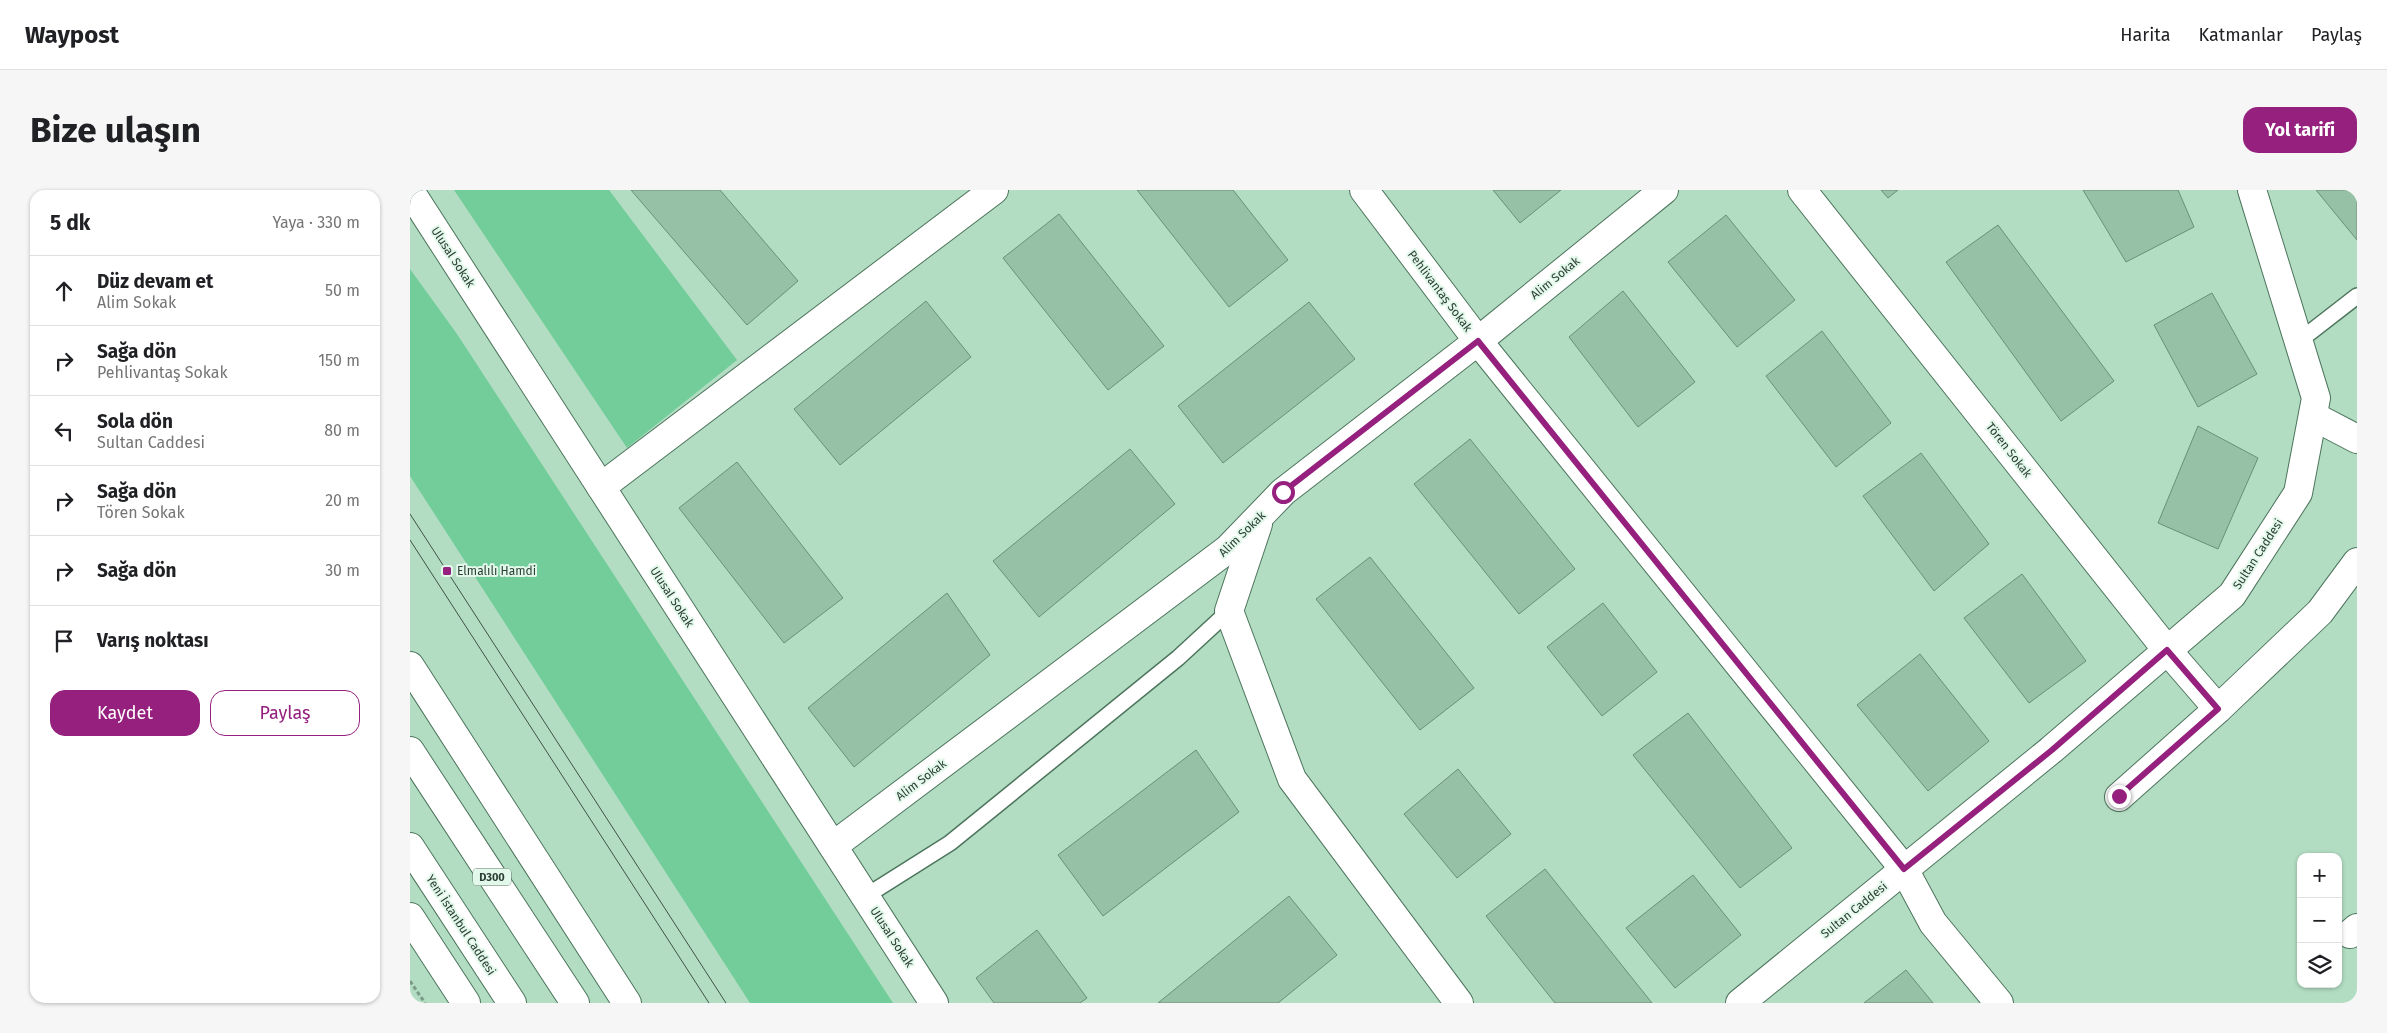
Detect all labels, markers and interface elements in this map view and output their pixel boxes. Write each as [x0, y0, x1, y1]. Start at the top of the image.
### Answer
text: Waypost [25, 21, 119, 49]
text: Harita [2120, 24, 2170, 46]
text: Katmanlar [2198, 24, 2283, 46]
text: Paylaş [2311, 24, 2362, 46]
button: Yol tarifi [2243, 107, 2357, 153]
text: Bize ulaşın [30, 109, 201, 151]
text: 5 dk [50, 210, 90, 236]
text: Yaya · 330 m [273, 213, 360, 232]
street label: Ulusal Sokak [428, 224, 478, 291]
street label: Pehlivantaş Sokak [1405, 248, 1476, 335]
street label: Alim Sokak [1527, 253, 1583, 302]
text: Düz devam et [97, 270, 213, 293]
icon: ahead [50, 277, 78, 305]
text: 50 m [325, 281, 360, 300]
text: Alim Sokak [97, 293, 176, 312]
text: Sağa dön [97, 340, 177, 363]
icon: right [50, 347, 78, 375]
text: 150 m [318, 351, 360, 370]
text: Pehlivantaş Sokak [97, 363, 228, 382]
text: Sola dön [97, 410, 173, 433]
icon: left [50, 417, 78, 445]
street label: Tören Sokak [1983, 420, 2035, 481]
text: 80 m [324, 421, 360, 440]
text: Sultan Caddesi [97, 433, 205, 452]
text: Sağa dön [97, 480, 177, 503]
route start [1272, 481, 1295, 504]
icon: right [50, 487, 78, 515]
text: 20 m [325, 491, 360, 510]
text: Tören Sokak [97, 503, 185, 522]
street label: Alim Sokak [1216, 508, 1269, 560]
street label: Sultan Caddesi [2230, 516, 2286, 592]
icon: right [50, 557, 78, 585]
text: Sağa dön [97, 559, 177, 582]
text: 30 m [325, 561, 360, 580]
place label: Elmalılı Hamdi [457, 564, 536, 578]
street label: Ulusal Sokak [647, 564, 697, 631]
marker: Elmalılı Hamdi [441, 565, 453, 577]
icon: arrive [50, 627, 78, 655]
text: Varış noktası [97, 629, 209, 652]
button: Kaydet [50, 690, 200, 736]
button: Paylaş [210, 690, 360, 736]
street label: Alim Sokak [893, 756, 950, 803]
route end [2108, 785, 2131, 808]
map controls [2297, 853, 2342, 988]
button: + [2297, 853, 2342, 898]
road number: D300 [473, 869, 511, 886]
street label: Yeni İstanbul Caddesi [423, 872, 500, 978]
street label: Sultan Caddesi [1818, 879, 1890, 941]
button: − [2297, 898, 2342, 943]
street label: Ulusal Sokak [867, 904, 917, 971]
button: layers [2297, 943, 2342, 988]

